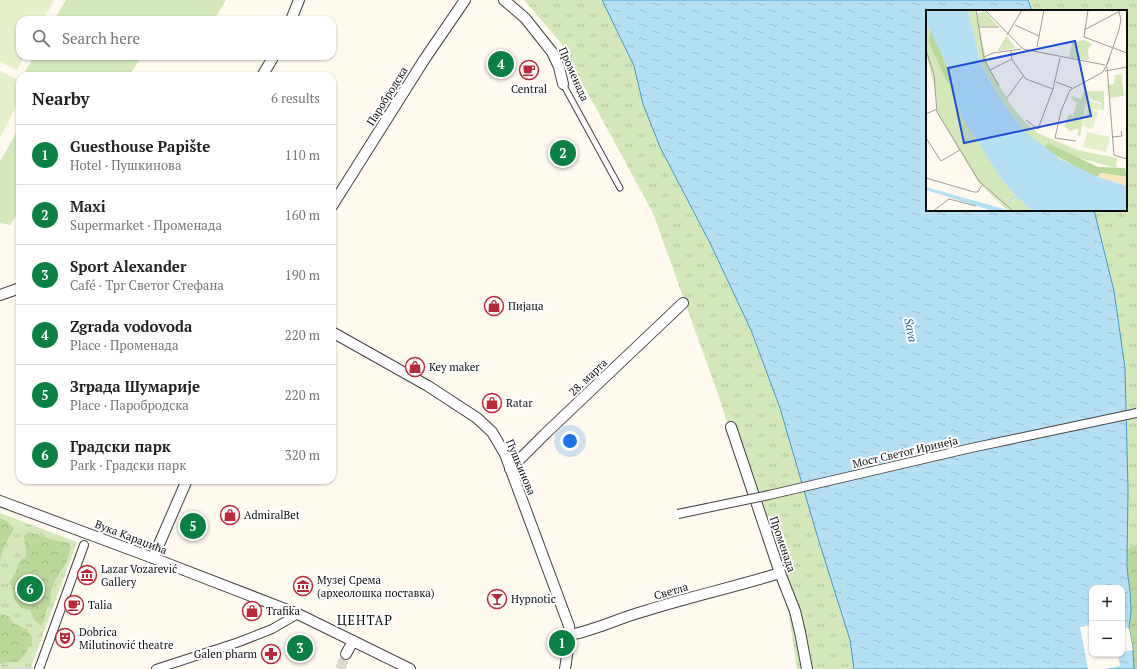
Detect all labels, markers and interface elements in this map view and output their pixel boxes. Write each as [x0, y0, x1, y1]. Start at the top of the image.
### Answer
inset map [926, 10, 1127, 211]
search box [16, 16, 336, 60]
icon: search [30, 27, 52, 49]
text: Search here [62, 28, 140, 48]
street label: Променада [556, 45, 592, 104]
pin: 4 [488, 49, 514, 79]
cafe icon: Central [518, 59, 540, 81]
street label: Паробродска [363, 64, 411, 128]
place label: Central [511, 82, 547, 96]
text: Nearby [32, 87, 90, 110]
text: 6 results [271, 89, 320, 107]
text: Guesthouse Papište [70, 136, 210, 156]
pin: 2 [550, 138, 576, 168]
text: 1 [41, 146, 49, 164]
text: 110 m [285, 146, 320, 164]
text: Hotel · Пушкинова [70, 156, 182, 174]
text: Maxi [70, 196, 106, 216]
text: 2 [41, 206, 49, 224]
text: 160 m [285, 206, 320, 224]
text: Supermarket · Променада [70, 216, 222, 234]
text: Sport Alexander [70, 256, 186, 276]
text: 3 [41, 266, 49, 284]
text: 190 m [285, 266, 320, 284]
text: Café · Трг Светог Стефана [70, 276, 224, 294]
shop icon: Пијаца [483, 295, 505, 317]
place label: Пијаца [508, 299, 544, 313]
text: Zgrada vodovoda [70, 316, 192, 336]
water label: Sava [901, 317, 921, 343]
text: 4 [41, 326, 49, 344]
text: 220 m [285, 326, 320, 344]
text: Place · Променада [70, 336, 179, 354]
street label: 28. марта [566, 355, 610, 399]
shop icon: Key maker [404, 356, 426, 378]
place label: Key maker [429, 360, 480, 374]
text: Зграда Шумарије [70, 376, 200, 396]
text: 5 [41, 386, 49, 404]
text: 220 m [285, 386, 320, 404]
shop icon: Ratar [481, 392, 503, 414]
text: Place · Паробродска [70, 396, 189, 414]
place label: Ratar [506, 396, 533, 410]
your location [560, 431, 580, 451]
street label: Мост Светог Иринеја [851, 433, 959, 471]
text: Градски парк [70, 436, 171, 456]
street label: Пушкинова [503, 437, 539, 498]
text: 6 [41, 446, 49, 464]
text: 320 m [285, 446, 320, 464]
text: Park · Градски парк [70, 456, 186, 474]
shop icon: AdmiralBet [219, 504, 241, 526]
place label: AdmiralBet [244, 508, 300, 522]
pin: 5 [180, 511, 206, 541]
street label: Променада [767, 514, 799, 574]
street label: Вука Караџића [93, 517, 170, 557]
place label: Lazar Vozarević Gallery [101, 562, 177, 589]
museum icon: Lazar Vozarević Gallery [76, 564, 98, 586]
place label: Музеј Срема (археолошка поставка) [317, 573, 435, 600]
pin: 6 [17, 574, 43, 604]
museum icon: Музеј Срема (археолошка поставка) [292, 575, 314, 597]
street label: Светла [652, 579, 690, 603]
map controls [1089, 585, 1125, 657]
button: + [1089, 585, 1125, 621]
bar icon: Hypnotic [486, 588, 508, 610]
place label: Hypnotic [511, 592, 556, 606]
cafe icon: Talia [63, 594, 85, 616]
place label: Talia [88, 598, 113, 612]
shop icon: Trafika [241, 600, 263, 622]
place label: Trafika [266, 604, 301, 618]
district label: ЦЕНТАР [337, 611, 393, 629]
button: − [1089, 621, 1125, 657]
place label: Dobrica Milutinović theatre [79, 625, 174, 652]
theatre icon: Dobrica Milutinović theatre [54, 627, 76, 649]
pin: 1 [549, 628, 575, 658]
pin: 3 [287, 633, 313, 663]
pharmacy icon: Galen pharm [260, 643, 282, 665]
place label: Galen pharm [194, 647, 257, 661]

